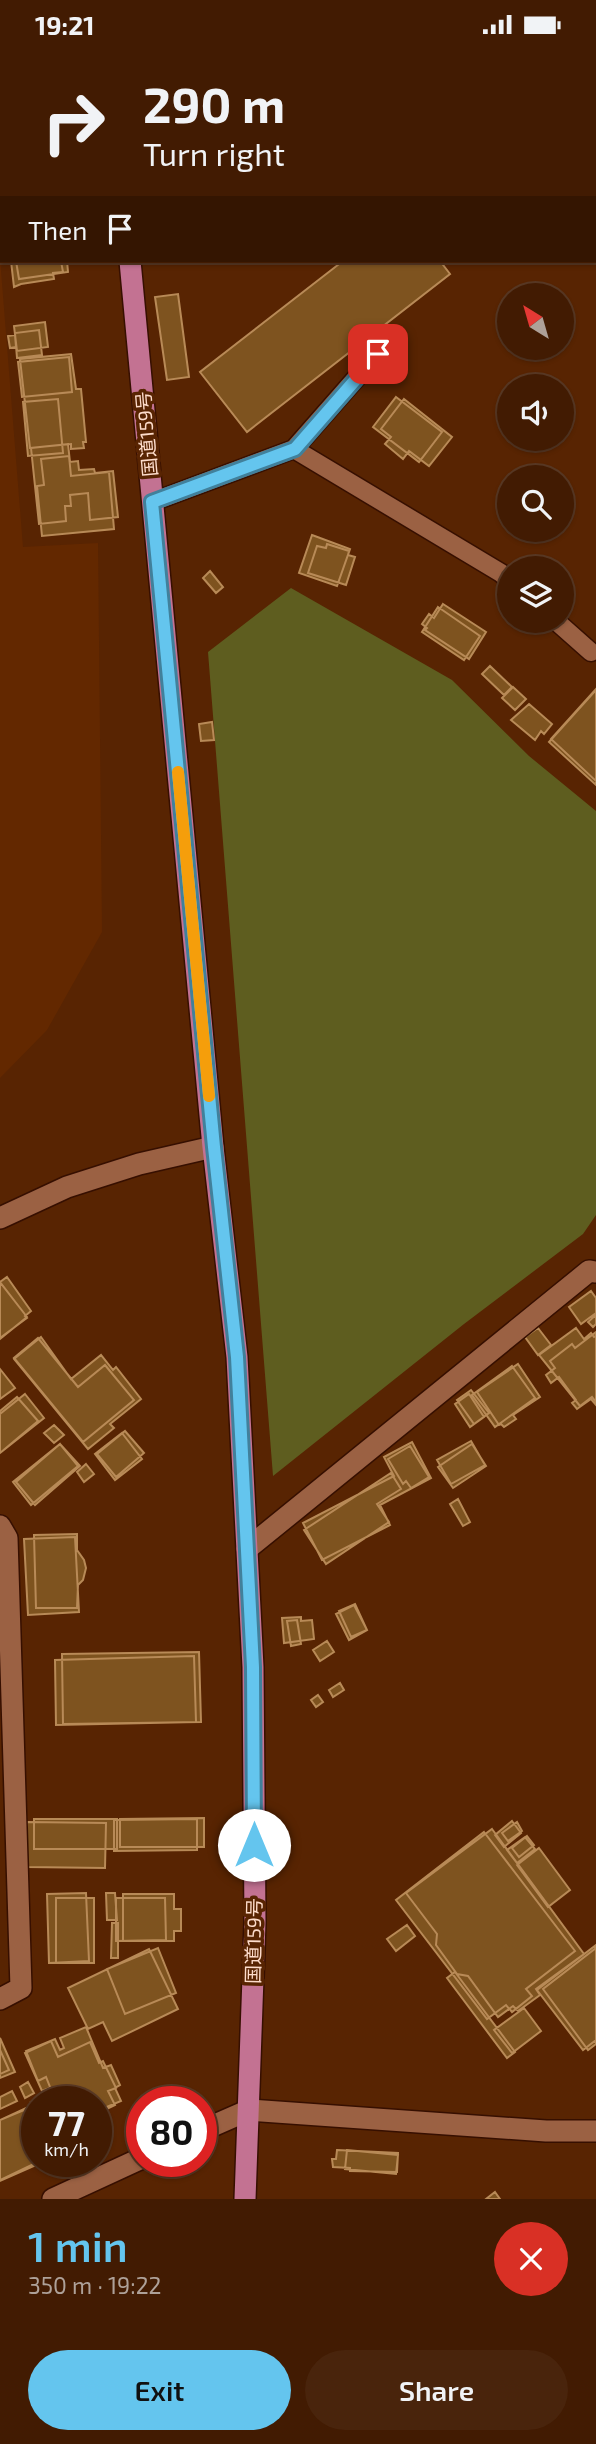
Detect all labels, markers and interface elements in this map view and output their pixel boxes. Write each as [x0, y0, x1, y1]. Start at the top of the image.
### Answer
text: 19:21 [35, 9, 95, 40]
text: 290 m [143, 74, 285, 133]
icon: right [28, 77, 119, 168]
text: Turn right [143, 134, 285, 172]
icon: arrive [101, 210, 139, 248]
text: Then [28, 214, 87, 245]
north arrow [497, 283, 574, 361]
map controls [497, 283, 574, 633]
pin [348, 324, 408, 384]
icon: arrive [359, 335, 397, 373]
button: sound [497, 374, 574, 451]
street label: 国道159号 [131, 390, 161, 478]
button: search [497, 465, 574, 542]
button: layers [497, 556, 574, 633]
position arrow [217, 1808, 291, 1882]
street label: 国道159号 [241, 1898, 265, 1984]
speed limit sign: 80 [126, 2086, 217, 2177]
text: 77 [48, 2101, 85, 2143]
text: km/h [44, 2138, 89, 2160]
text: 1 min [28, 2220, 128, 2270]
button: close [494, 2222, 568, 2296]
text: 350 m · 19:22 [28, 2271, 162, 2299]
button: Exit [28, 2350, 291, 2430]
button: Share [305, 2350, 568, 2430]

